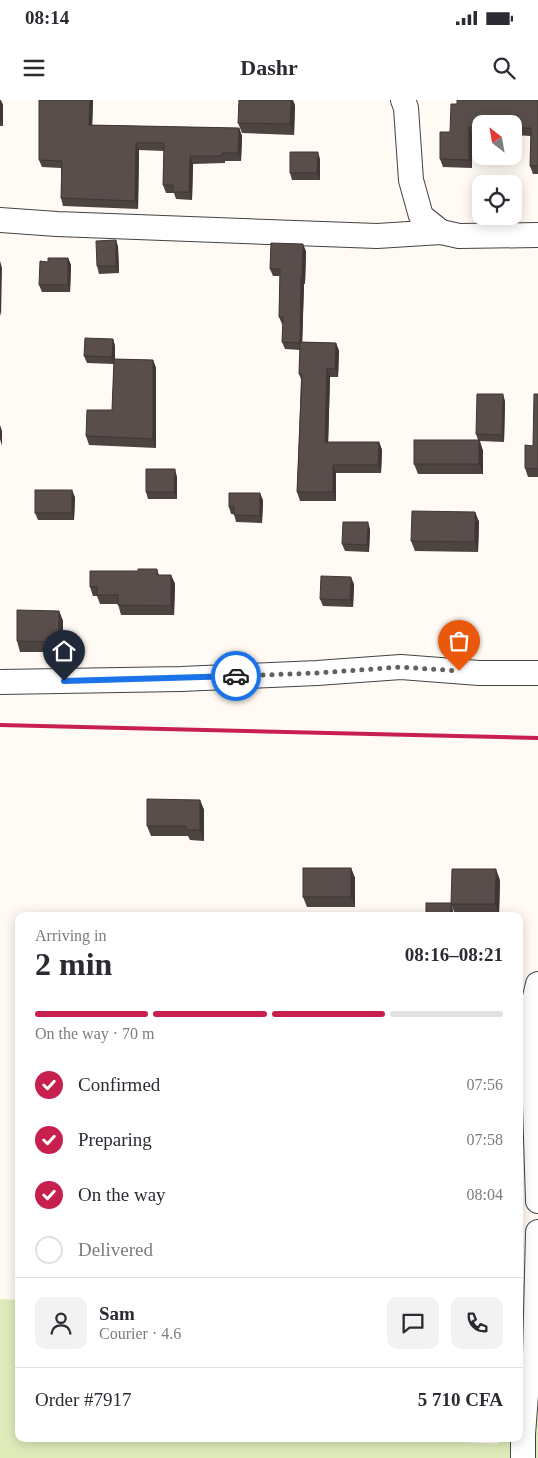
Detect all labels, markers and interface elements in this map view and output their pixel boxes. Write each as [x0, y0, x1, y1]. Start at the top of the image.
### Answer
text: 08:14 [25, 7, 69, 28]
icon: menu [20, 54, 48, 82]
icon: search [490, 54, 518, 82]
text: Dashr [240, 55, 298, 80]
north arrow [472, 115, 522, 165]
map controls [472, 115, 522, 225]
button: locate [472, 175, 522, 225]
pin [438, 620, 480, 671]
icon: bag [445, 627, 473, 655]
pin [43, 630, 85, 681]
icon: home [50, 637, 78, 665]
courier [211, 651, 261, 701]
icon: car [222, 662, 250, 690]
text: Arriving in [35, 927, 107, 944]
text: 08:16–08:21 [405, 944, 503, 965]
text: 2 min [35, 946, 112, 982]
text: On the way · 70 m [35, 1025, 155, 1042]
icon: check [35, 1071, 63, 1099]
text: Confirmed [78, 1074, 160, 1095]
text: 07:56 [467, 1076, 503, 1093]
icon: check [35, 1126, 63, 1154]
text: Preparing [78, 1129, 152, 1150]
text: 07:58 [467, 1131, 503, 1148]
icon: check [35, 1181, 63, 1209]
text: On the way [78, 1184, 166, 1205]
text: 08:04 [467, 1186, 503, 1203]
text: Delivered [78, 1239, 153, 1260]
button: person [35, 1297, 87, 1349]
button: chat [387, 1297, 439, 1349]
button: phone [451, 1297, 503, 1349]
text: Sam [99, 1303, 135, 1324]
text: Courier · 4.6 [99, 1325, 181, 1342]
text: Order #7917 [35, 1389, 132, 1410]
text: 5 710 CFA [418, 1389, 503, 1410]

